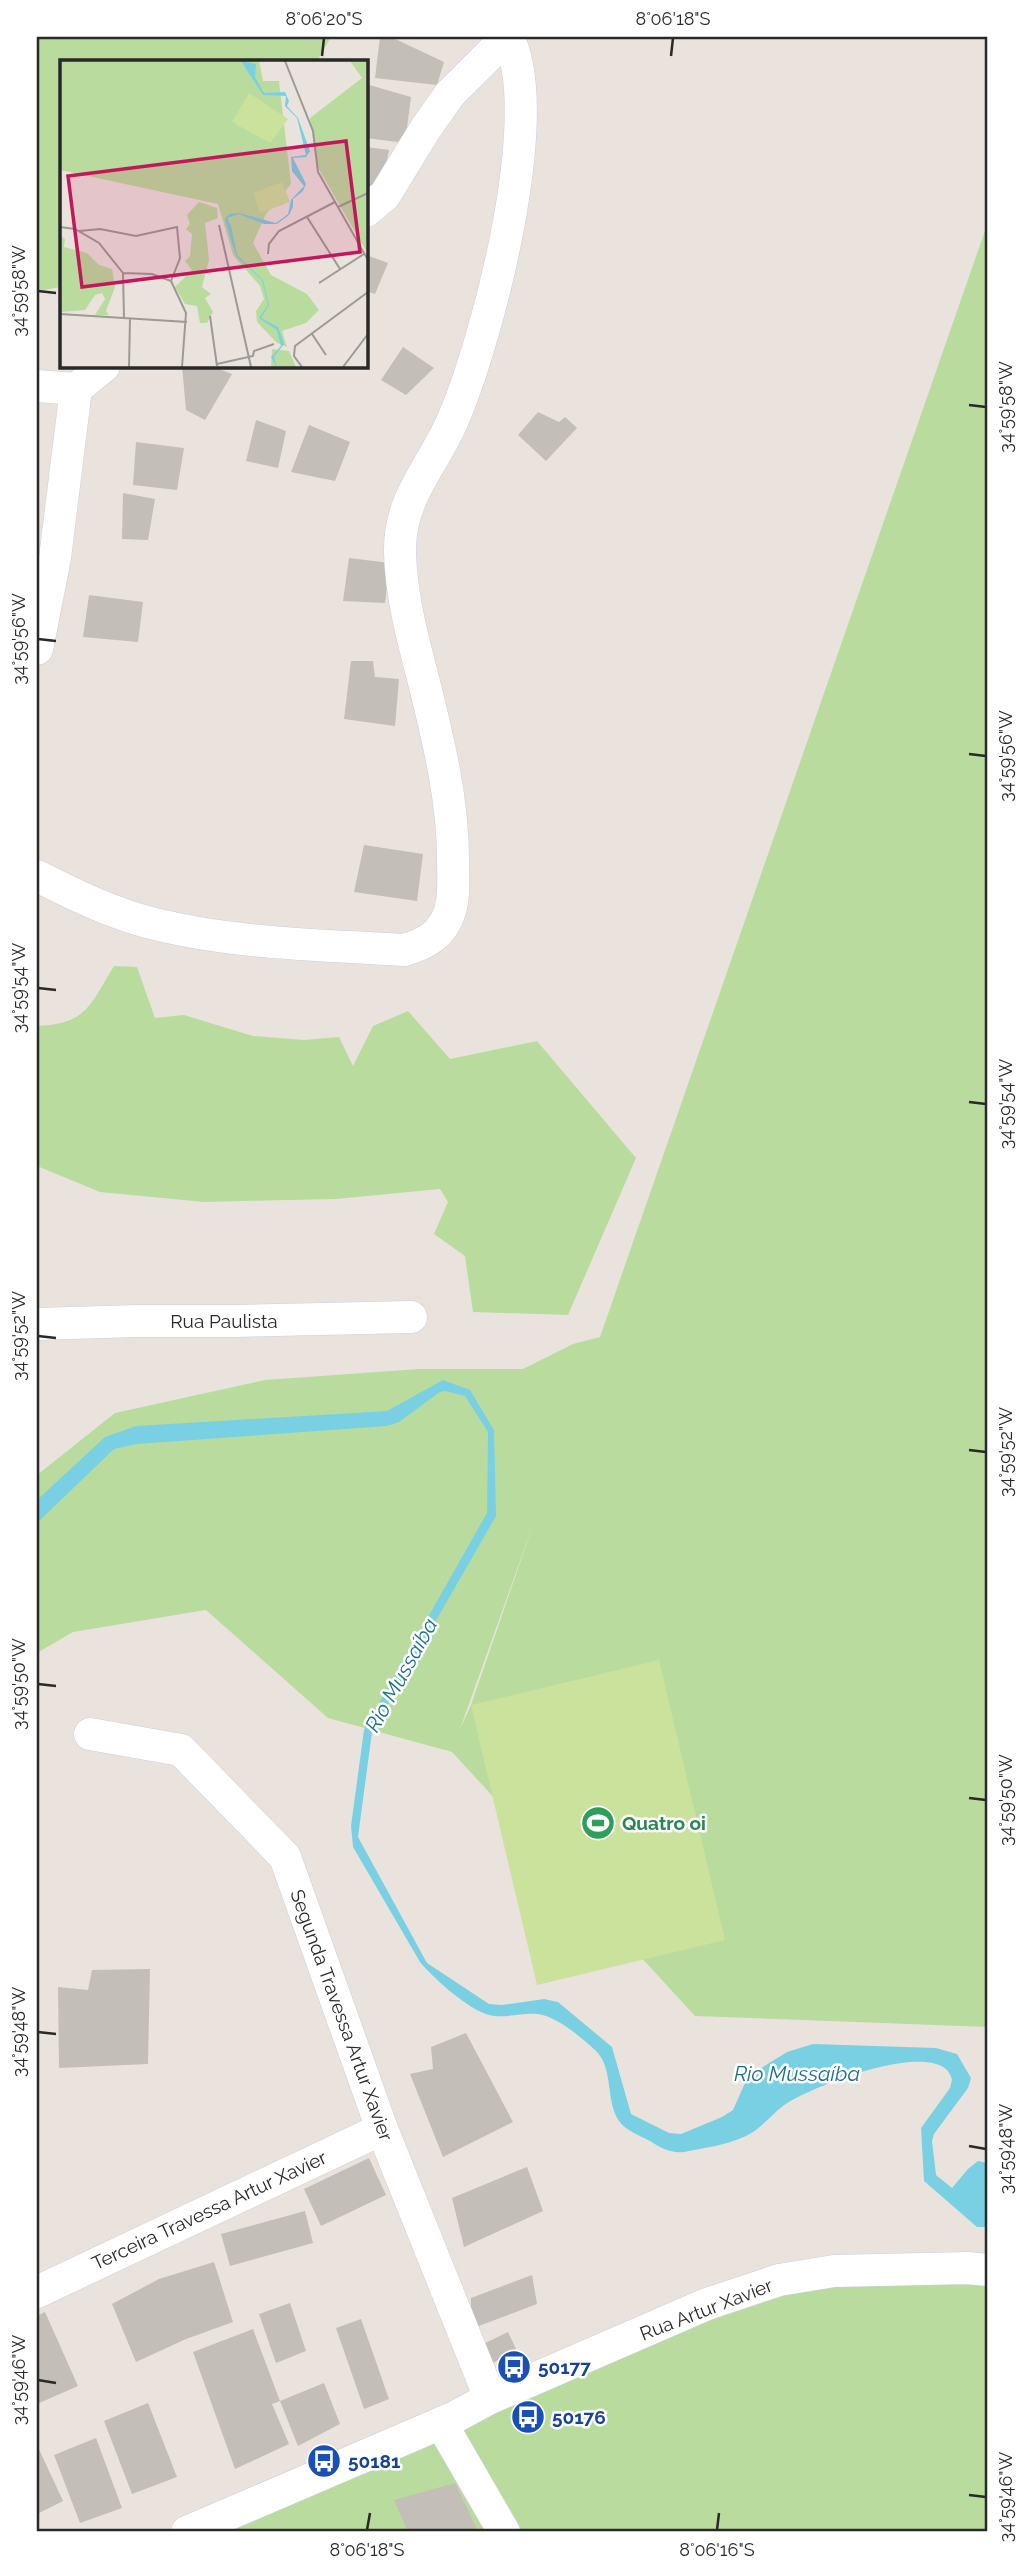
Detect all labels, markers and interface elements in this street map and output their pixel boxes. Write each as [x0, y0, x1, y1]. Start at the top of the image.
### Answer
text: 8°06'20"S [285, 8, 363, 29]
text: 8°06'18"S [635, 8, 711, 29]
inset map [60, 60, 368, 368]
text: 34°59'58"W [8, 245, 29, 337]
text: 34°59'58"W [995, 361, 1016, 453]
text: 34°59'56"W [8, 593, 29, 685]
text: 34°59'56"W [995, 710, 1016, 802]
text: 34°59'54"W [8, 943, 29, 1033]
text: 34°59'54"W [995, 1059, 1016, 1149]
text: 34°59'52"W [8, 1291, 29, 1381]
street label: Rua Paulista [170, 1310, 278, 1332]
text: 34°59'52"W [995, 1407, 1016, 1497]
water label: Rio Mussaíba [360, 1614, 442, 1736]
text: 34°59'50"W [8, 1638, 29, 1730]
text: 34°59'50"W [995, 1754, 1016, 1846]
sports icon: Quatro oi [579, 1804, 617, 1842]
place label: Quatro oi [622, 1812, 706, 1834]
street label: Segunda Travessa Artur Xavier [286, 1886, 398, 2144]
text: 34°59'48"W [8, 1987, 29, 2077]
water label: Rio Mussaíba [734, 2061, 860, 2086]
text: 34°59'48"W [995, 2104, 1016, 2194]
street label: Terceira Travessa Artur Xavier [88, 2146, 330, 2274]
street label: Rua Artur Xavier [637, 2273, 776, 2344]
text: 34°59'46"W [8, 2335, 29, 2425]
bus stop icon: 50177 [495, 2348, 533, 2386]
place label: 50177 [538, 2356, 591, 2378]
bus stop icon: 50176 [509, 2398, 547, 2436]
place label: 50176 [552, 2406, 606, 2428]
bus stop icon: 50181 [305, 2442, 343, 2480]
place label: 50181 [348, 2450, 400, 2472]
text: 34°59'46"W [995, 2452, 1016, 2542]
text: 8°06'18"S [329, 2539, 405, 2560]
text: 8°06'16"S [679, 2539, 755, 2560]

